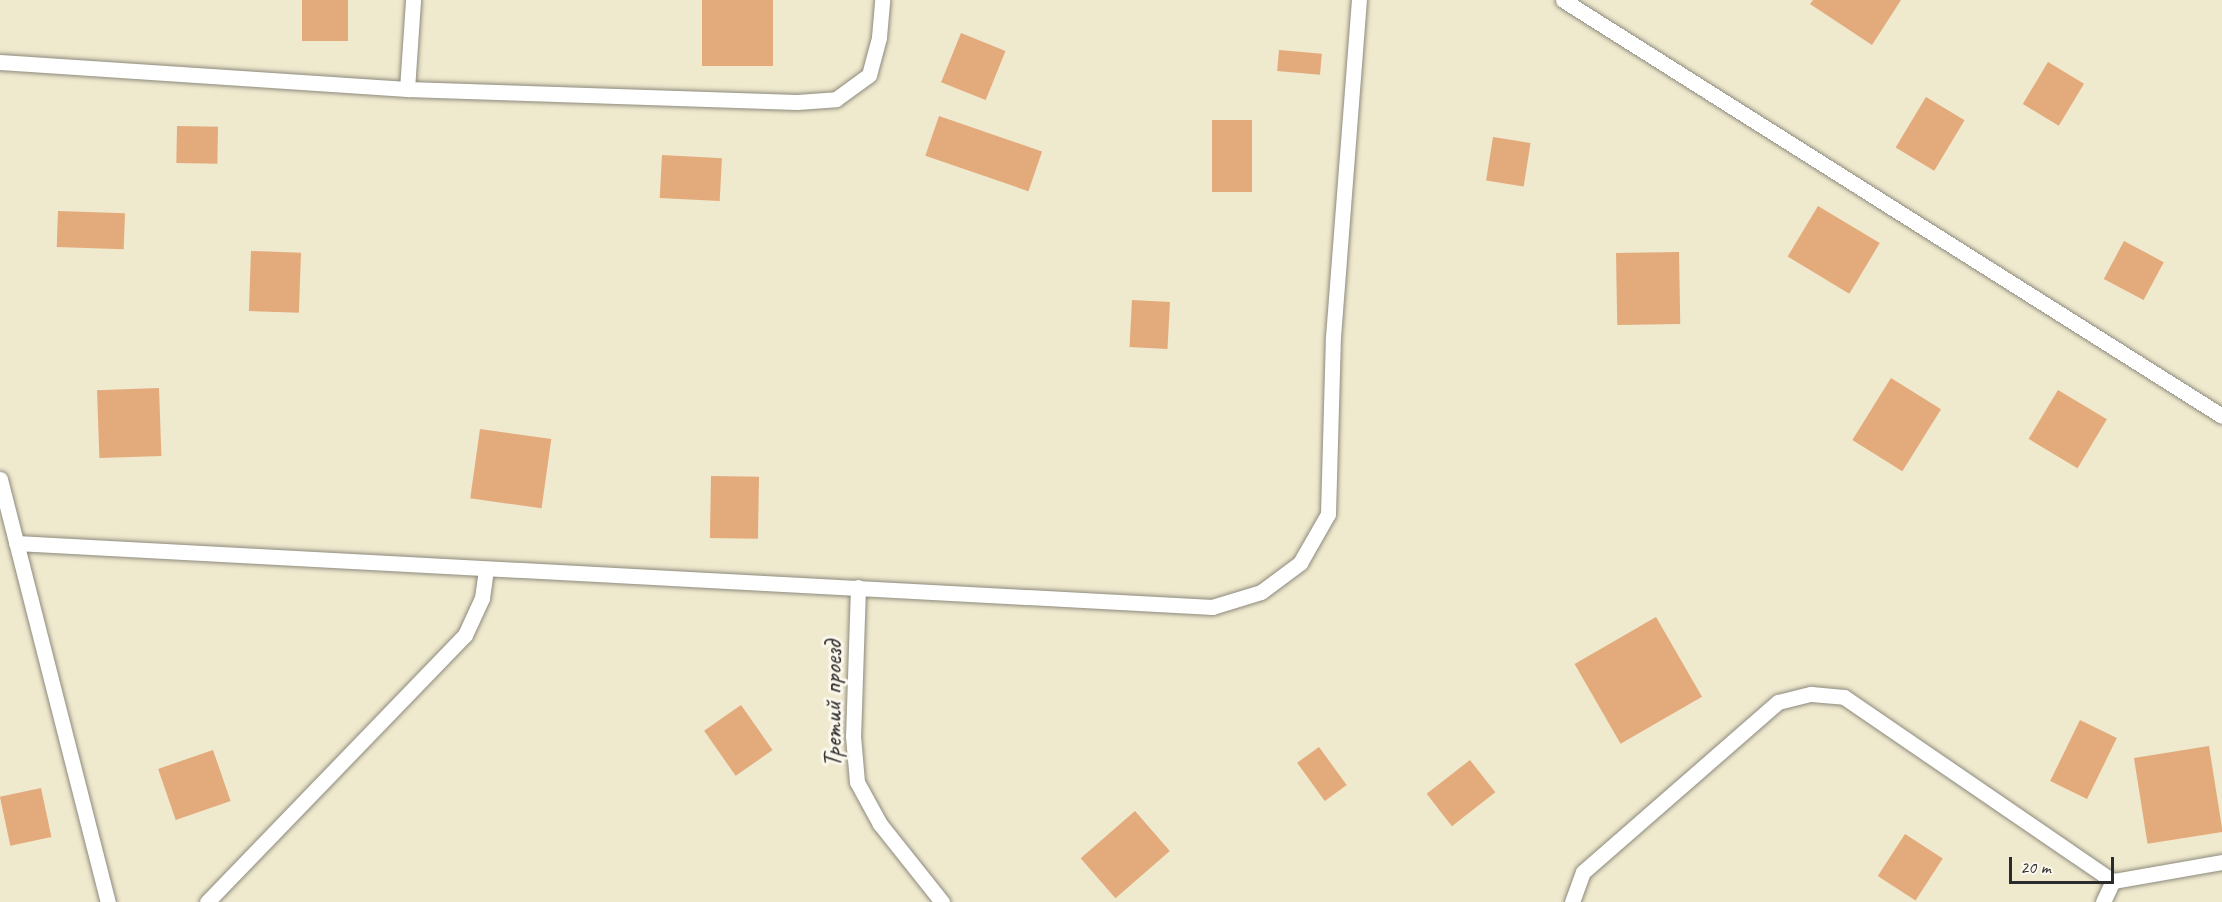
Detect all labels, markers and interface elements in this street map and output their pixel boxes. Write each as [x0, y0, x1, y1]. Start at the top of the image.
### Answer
street label: Третий проезд [817, 641, 849, 767]
scale bar [2012, 845, 2117, 883]
text: 20 m [2020, 856, 2051, 878]

